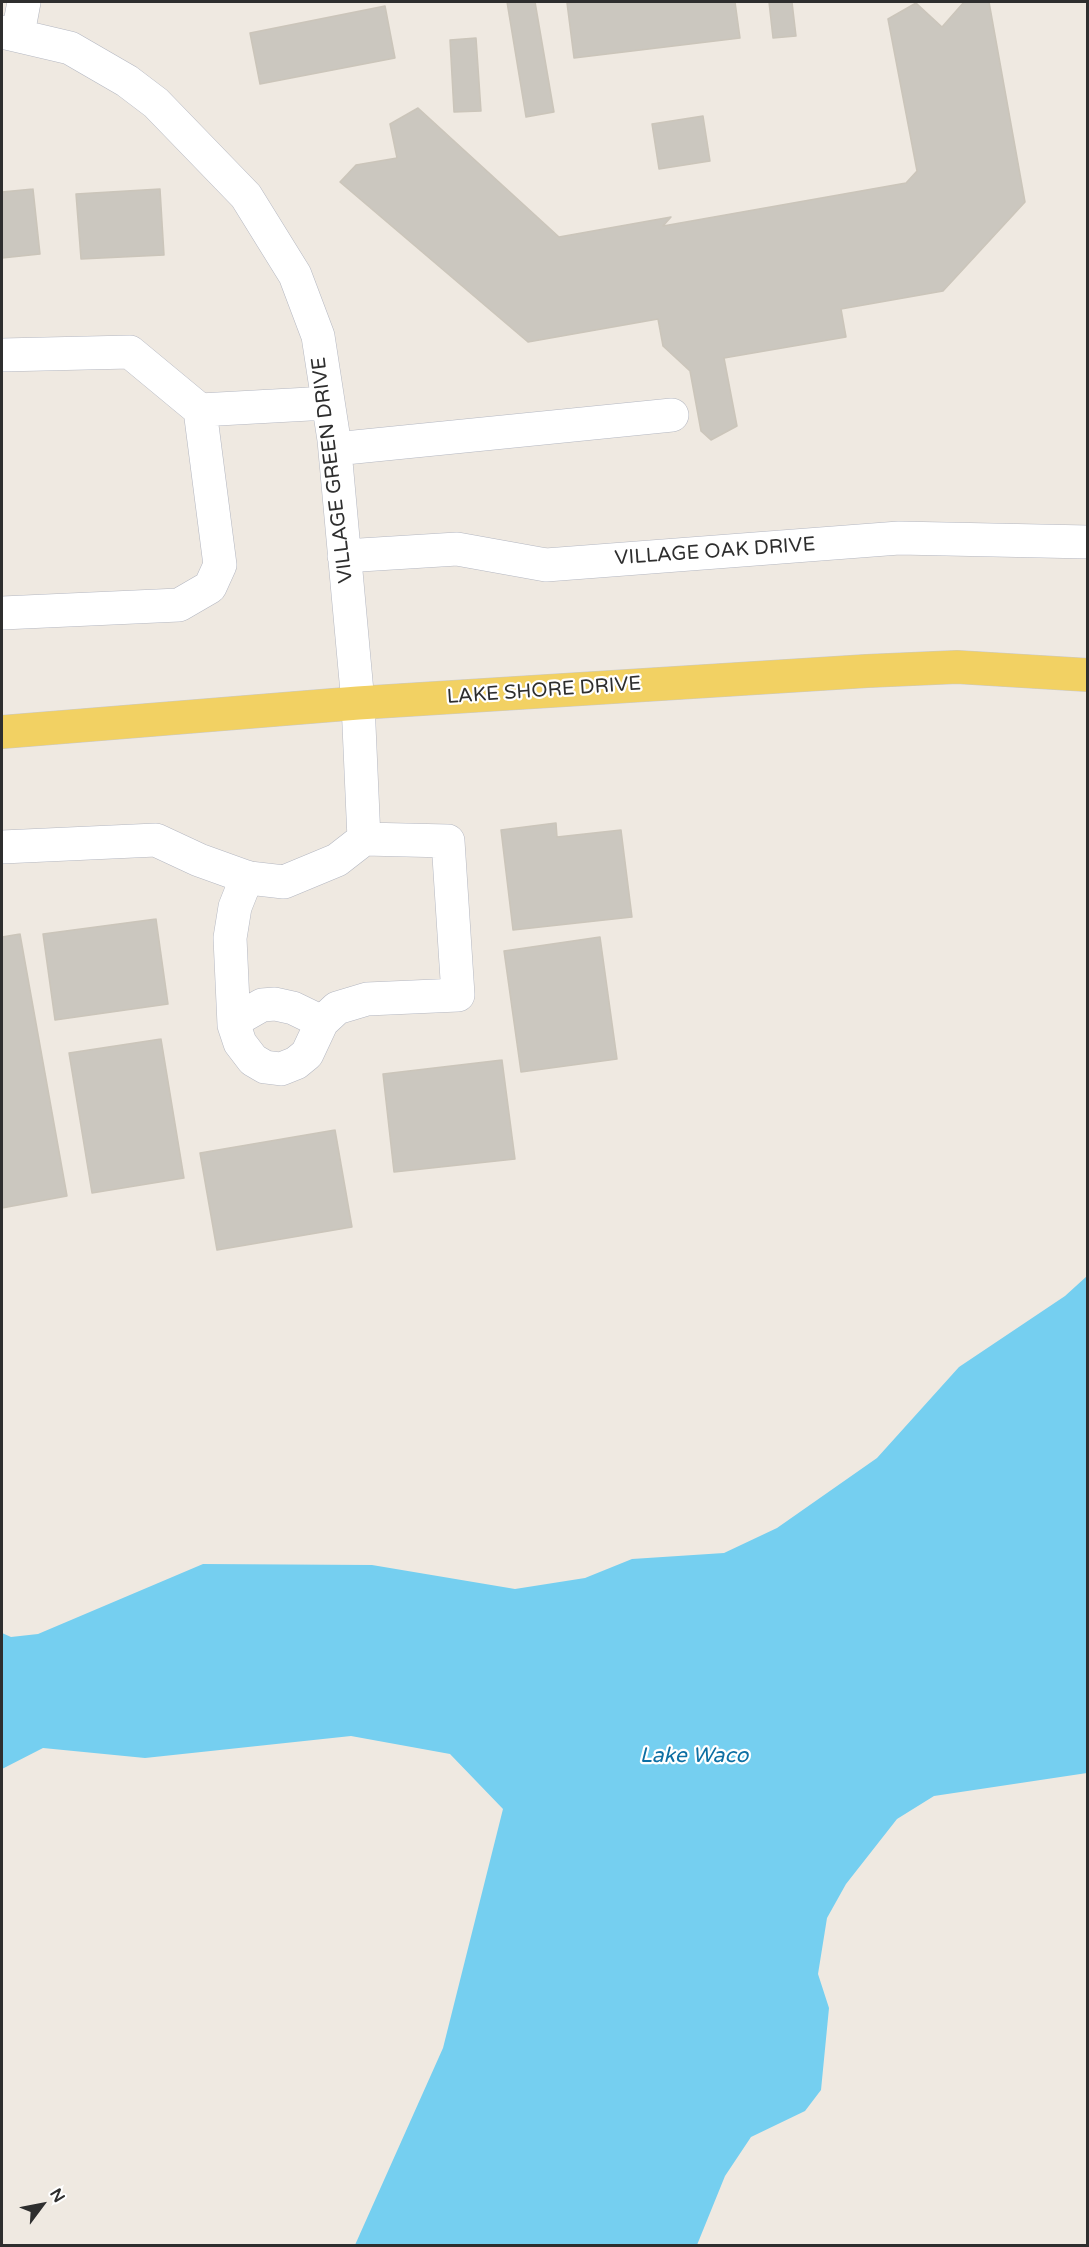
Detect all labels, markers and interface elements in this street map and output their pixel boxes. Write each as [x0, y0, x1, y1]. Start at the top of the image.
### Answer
street label: VILLAGE GREEN DRIVE [307, 356, 359, 584]
street label: VILLAGE OAK DRIVE [614, 533, 816, 571]
street label: LAKE SHORE DRIVE [446, 672, 642, 710]
water label: Lake Waco [640, 1743, 748, 1769]
north arrow [12, 2175, 72, 2235]
text: N [45, 2185, 69, 2206]

